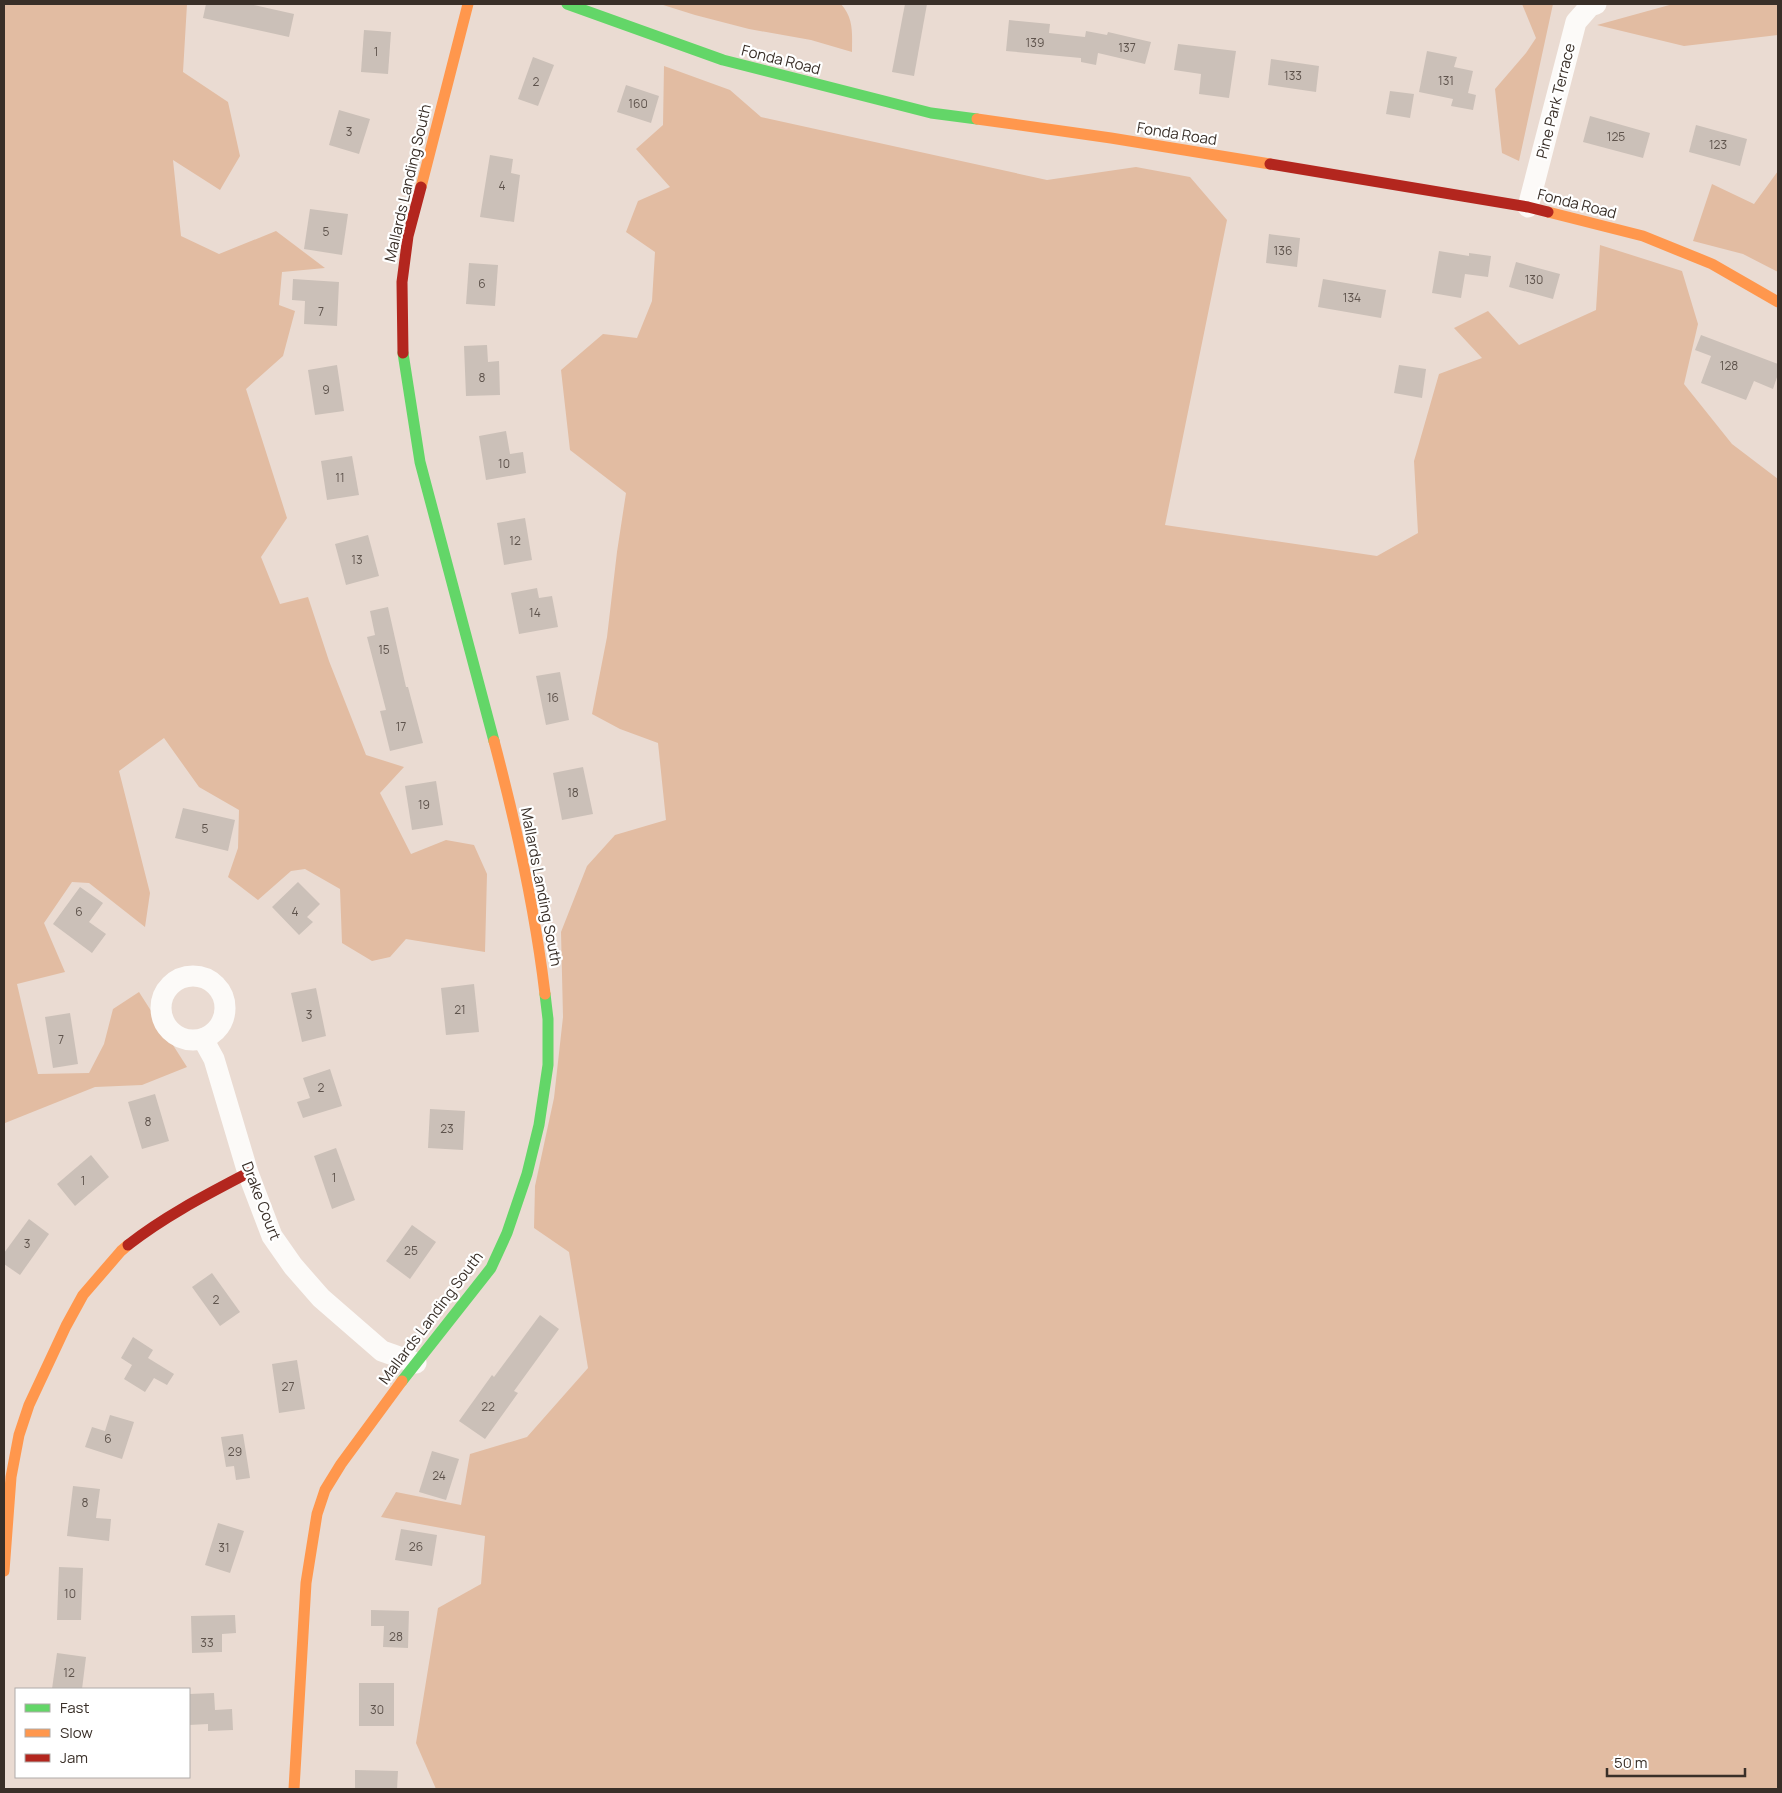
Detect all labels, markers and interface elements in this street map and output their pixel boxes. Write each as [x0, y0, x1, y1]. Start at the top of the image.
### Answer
house number: 139 [1026, 34, 1044, 51]
house number: 137 [1118, 39, 1136, 56]
street label: Fonda Road [739, 40, 823, 79]
street label: Pine Park Terrace [1531, 41, 1580, 161]
house number: 1 [374, 43, 378, 60]
house number: 133 [1284, 67, 1302, 84]
house number: 131 [1438, 72, 1454, 89]
house number: 2 [533, 73, 540, 90]
house number: 160 [628, 95, 648, 112]
street label: Mallards Landing South [379, 102, 436, 264]
street label: Fonda Road [1136, 117, 1219, 150]
house number: 3 [346, 123, 352, 140]
house number: 125 [1607, 128, 1625, 145]
house number: 123 [1709, 136, 1727, 153]
house number: 4 [498, 177, 506, 194]
street label: Fonda Road [1535, 184, 1619, 223]
house number: 5 [323, 223, 330, 240]
house number: 136 [1274, 242, 1292, 259]
house number: 130 [1525, 271, 1543, 288]
house number: 6 [478, 275, 486, 292]
house number: 134 [1343, 289, 1361, 306]
house number: 7 [318, 303, 324, 320]
house number: 128 [1720, 357, 1738, 374]
house number: 8 [479, 369, 486, 386]
house number: 9 [322, 381, 330, 398]
house number: 10 [498, 455, 510, 472]
house number: 11 [335, 469, 345, 486]
house number: 12 [509, 532, 521, 549]
house number: 13 [351, 551, 363, 568]
house number: 14 [529, 604, 541, 621]
house number: 15 [378, 641, 390, 658]
house number: 16 [547, 689, 559, 706]
house number: 17 [396, 718, 406, 735]
house number: 18 [567, 784, 579, 801]
house number: 19 [418, 796, 430, 813]
street label: Mallards Landing South [516, 806, 567, 968]
house number: 5 [202, 820, 209, 837]
house number: 6 [75, 903, 83, 920]
house number: 4 [291, 903, 299, 920]
house number: 21 [454, 1001, 466, 1018]
house number: 3 [306, 1006, 312, 1023]
house number: 7 [58, 1031, 64, 1048]
house number: 2 [318, 1079, 325, 1096]
house number: 8 [145, 1113, 152, 1130]
house number: 23 [440, 1120, 454, 1137]
street label: Drake Court [237, 1159, 286, 1243]
house number: 1 [332, 1169, 336, 1186]
house number: 1 [81, 1172, 85, 1189]
house number: 3 [24, 1235, 30, 1252]
house number: 25 [404, 1242, 418, 1259]
street label: Mallards Landing South [374, 1247, 488, 1388]
house number: 2 [213, 1291, 220, 1308]
house number: 27 [282, 1378, 294, 1395]
house number: 22 [481, 1398, 495, 1415]
house number: 6 [104, 1430, 112, 1447]
house number: 29 [228, 1443, 242, 1460]
house number: 24 [432, 1467, 446, 1484]
house number: 8 [82, 1494, 89, 1511]
house number: 26 [409, 1538, 423, 1555]
house number: 31 [218, 1539, 230, 1556]
house number: 10 [64, 1585, 76, 1602]
house number: 28 [389, 1628, 403, 1645]
house number: 33 [200, 1634, 214, 1651]
house number: 12 [63, 1664, 75, 1681]
legend [15, 1688, 190, 1778]
text: Fast [60, 1697, 89, 1718]
house number: 30 [370, 1701, 384, 1718]
text: Slow [60, 1722, 93, 1743]
scale bar [1607, 1746, 1744, 1778]
text: Jam [60, 1747, 88, 1768]
text: 50 m [1614, 1752, 1648, 1773]

